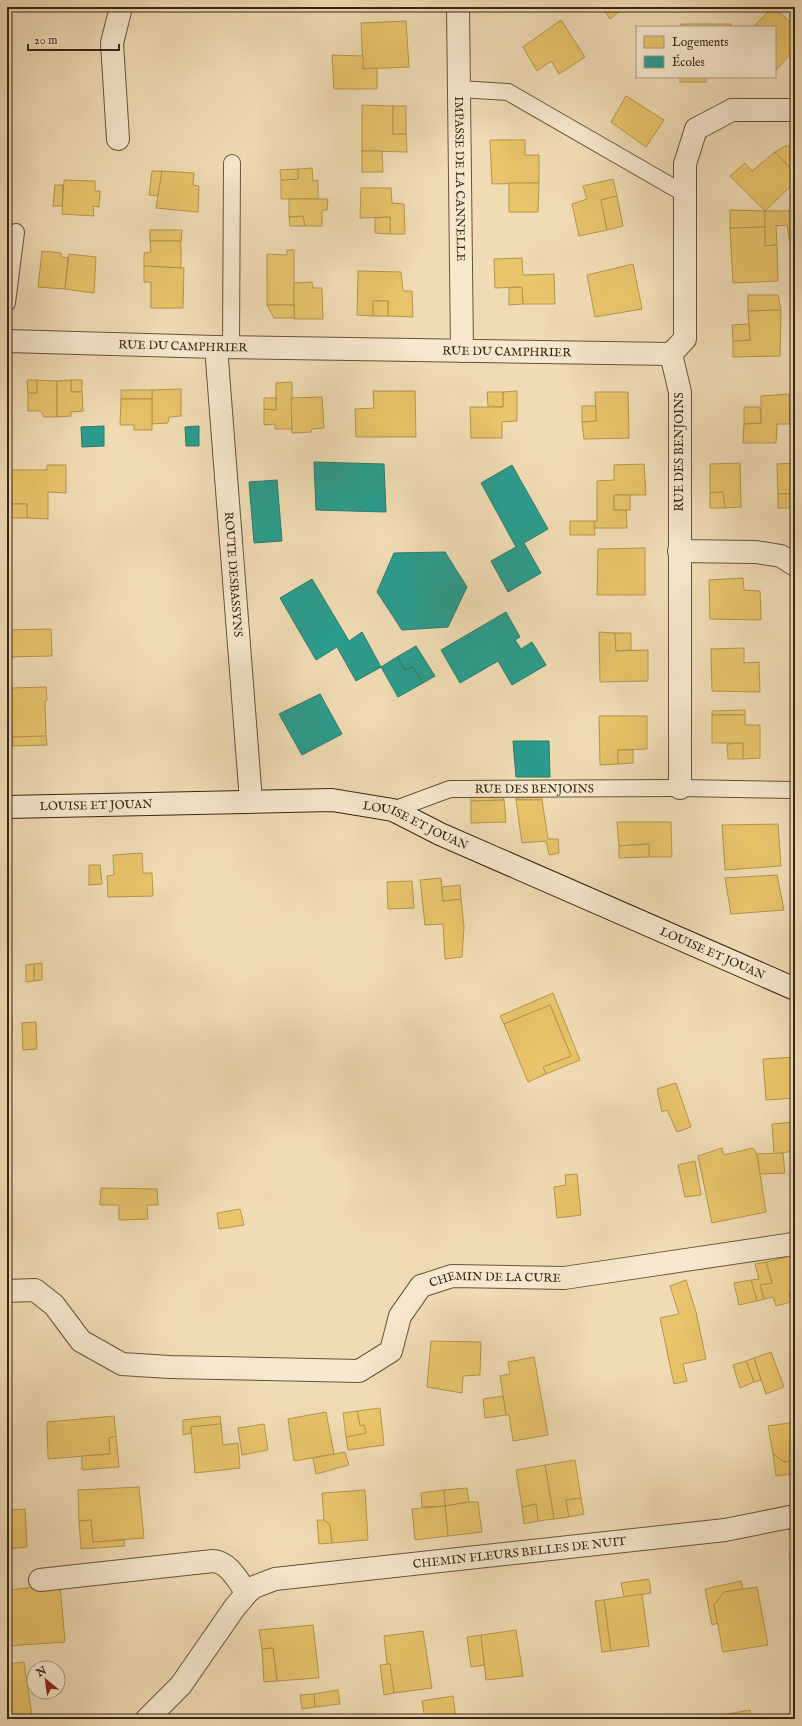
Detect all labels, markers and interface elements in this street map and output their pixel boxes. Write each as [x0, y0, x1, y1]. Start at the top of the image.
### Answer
scale bar [28, 26, 119, 52]
legend [636, 26, 776, 78]
text: 20 m [34, 33, 57, 48]
text: Logements [672, 35, 729, 50]
text: Écoles [672, 54, 705, 70]
street label: IMPASSE DE LA CANNELLE [452, 96, 468, 262]
street label: RUE DU CAMPHRIER [118, 337, 248, 355]
street label: RUE DU CAMPHRIER [442, 343, 572, 360]
street label: RUE DES BENJOINS [672, 392, 688, 512]
street label: ROUTE DESBASSYNS [221, 511, 246, 638]
street label: RUE DES BENJOINS [475, 781, 594, 797]
street label: LOUISE ET JOUAN [39, 796, 153, 814]
street label: LOUISE ET JOUAN [362, 798, 471, 853]
street label: LOUISE ET JOUAN [658, 923, 768, 983]
street label: CHEMIN DE LA CURE [427, 1268, 561, 1290]
street label: CHEMIN FLEURS BELLES DE NUIT [412, 1533, 627, 1571]
north arrow [26, 1660, 66, 1700]
text: N [33, 1663, 50, 1681]

